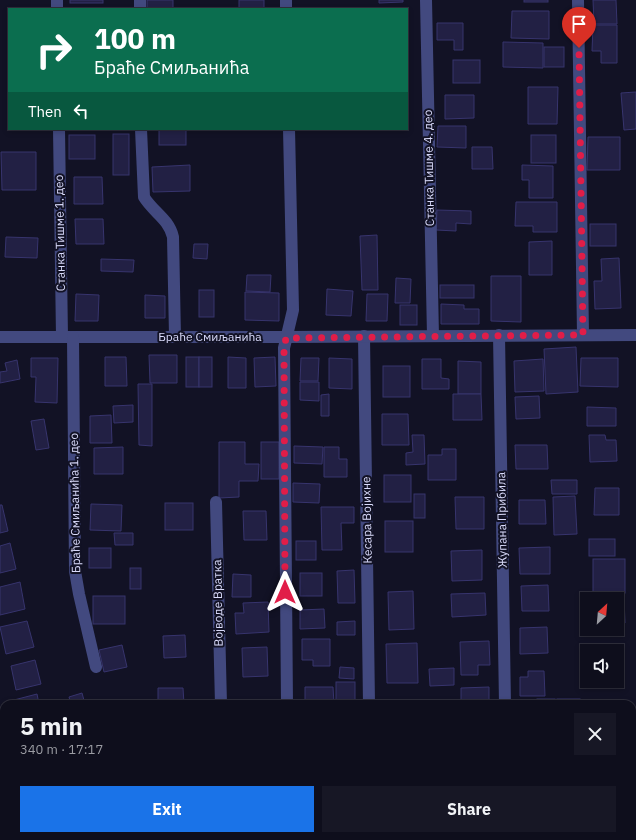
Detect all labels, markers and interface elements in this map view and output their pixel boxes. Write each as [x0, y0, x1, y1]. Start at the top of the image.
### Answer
pin [562, 7.0, 596, 48]
icon: arrive [568, 13, 590, 35]
text: 100 m [94, 20, 176, 57]
icon: right [28, 24, 80, 76]
text: Браће Смиљанића [94, 56, 249, 79]
icon: left [70, 100, 92, 122]
text: Then [28, 102, 62, 121]
street label: Станка Тишме 4. део [420, 109, 437, 226]
street label: Станка Тишме 1. део [51, 174, 68, 291]
street label: Браће Смиљанића [158, 329, 262, 344]
street label: Браће Смиљанића 1. део [66, 433, 83, 573]
street label: Жупана Прибила [493, 471, 510, 568]
street label: Кесара Војихне [358, 476, 375, 564]
street label: Војводе Вратка [209, 559, 226, 647]
position arrow [264, 571, 306, 613]
north arrow [580, 592, 624, 636]
map controls [580, 592, 624, 688]
button: sound [580, 644, 624, 688]
text: 5 min [20, 710, 83, 742]
button: close [574, 713, 616, 755]
text: 340 m · 17:17 [20, 741, 103, 758]
button: Exit [20, 786, 314, 832]
button: Share [322, 786, 616, 832]

